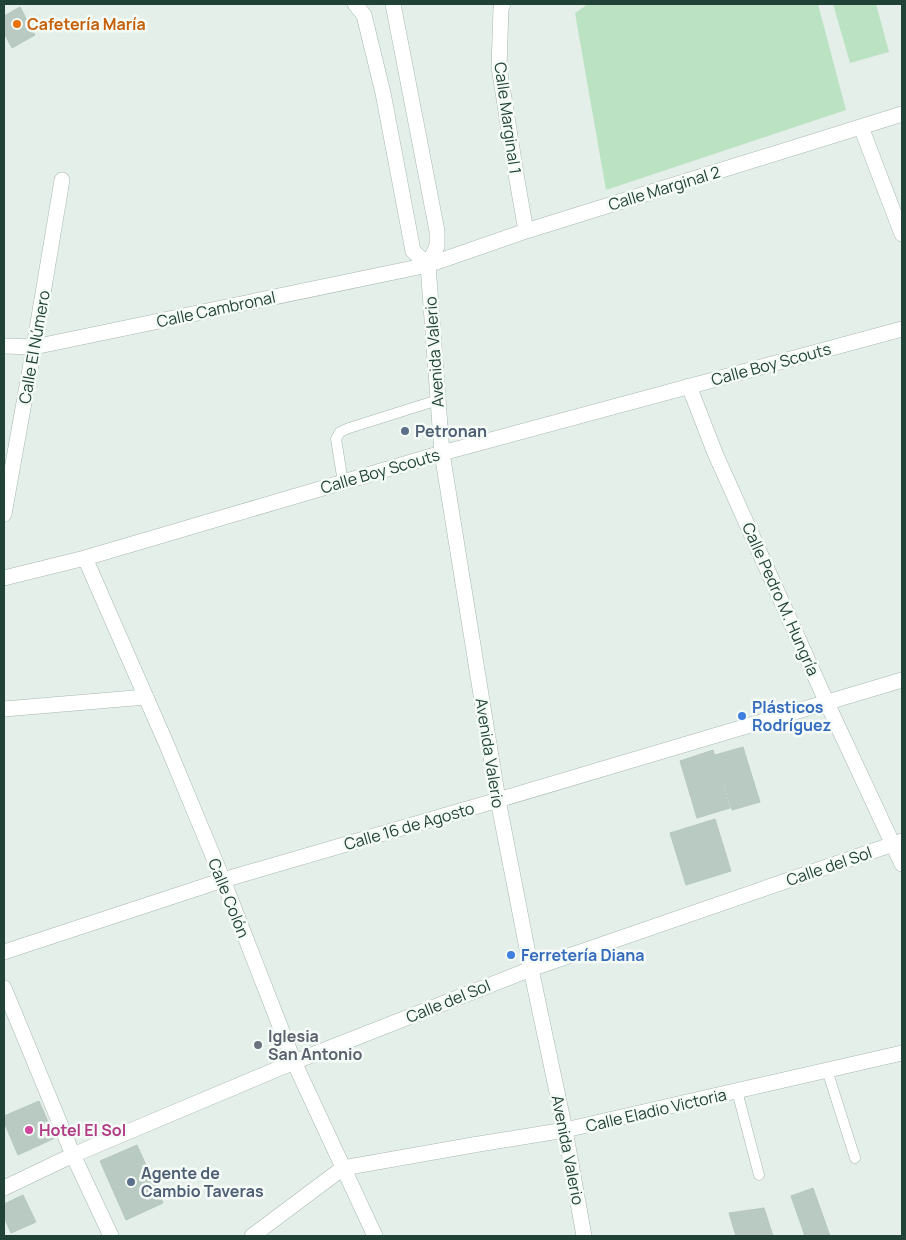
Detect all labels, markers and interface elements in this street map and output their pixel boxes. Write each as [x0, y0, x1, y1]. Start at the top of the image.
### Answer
place label: Cafetería María [27, 13, 146, 35]
marker: Cafetería María [11, 18, 23, 30]
street label: Calle Marginal 1 [489, 61, 527, 175]
street label: Calle Marginal 2 [605, 161, 723, 215]
street label: Calle Cambronal [155, 286, 277, 332]
street label: Calle El Número [13, 289, 55, 405]
street label: Avenida Valerio [419, 296, 449, 408]
street label: Calle Boy Scouts [709, 337, 833, 391]
place label: Petronan [415, 420, 487, 442]
marker: Petronan [399, 425, 411, 437]
street label: Calle Boy Scouts [318, 443, 442, 499]
street label: Calle Pedro M. Hungría [737, 519, 825, 679]
street label: Avenida Valerio [470, 696, 510, 810]
place label: Plásticos Rodríguez [752, 696, 831, 736]
marker: Plásticos Rodríguez [736, 710, 748, 722]
street label: Calle 16 de Agosto [341, 797, 477, 855]
street label: Calle del Sol [783, 841, 875, 891]
street label: Calle Colón [203, 855, 255, 941]
place label: Ferretería Diana [521, 944, 645, 966]
marker: Ferretería Diana [505, 949, 517, 961]
street label: Calle del Sol [403, 974, 493, 1028]
place label: Iglesia San Antonio [268, 1025, 363, 1065]
marker: Iglesia San Antonio [252, 1039, 264, 1051]
street label: Calle Eladio Victoria [583, 1083, 729, 1137]
street label: Avenida Valerio [547, 1093, 589, 1207]
place label: Hotel El Sol [39, 1119, 126, 1141]
marker: Hotel El Sol [23, 1124, 35, 1136]
place label: Agente de Cambio Taveras [141, 1162, 264, 1202]
marker: Agente de Cambio Taveras [125, 1176, 137, 1188]

